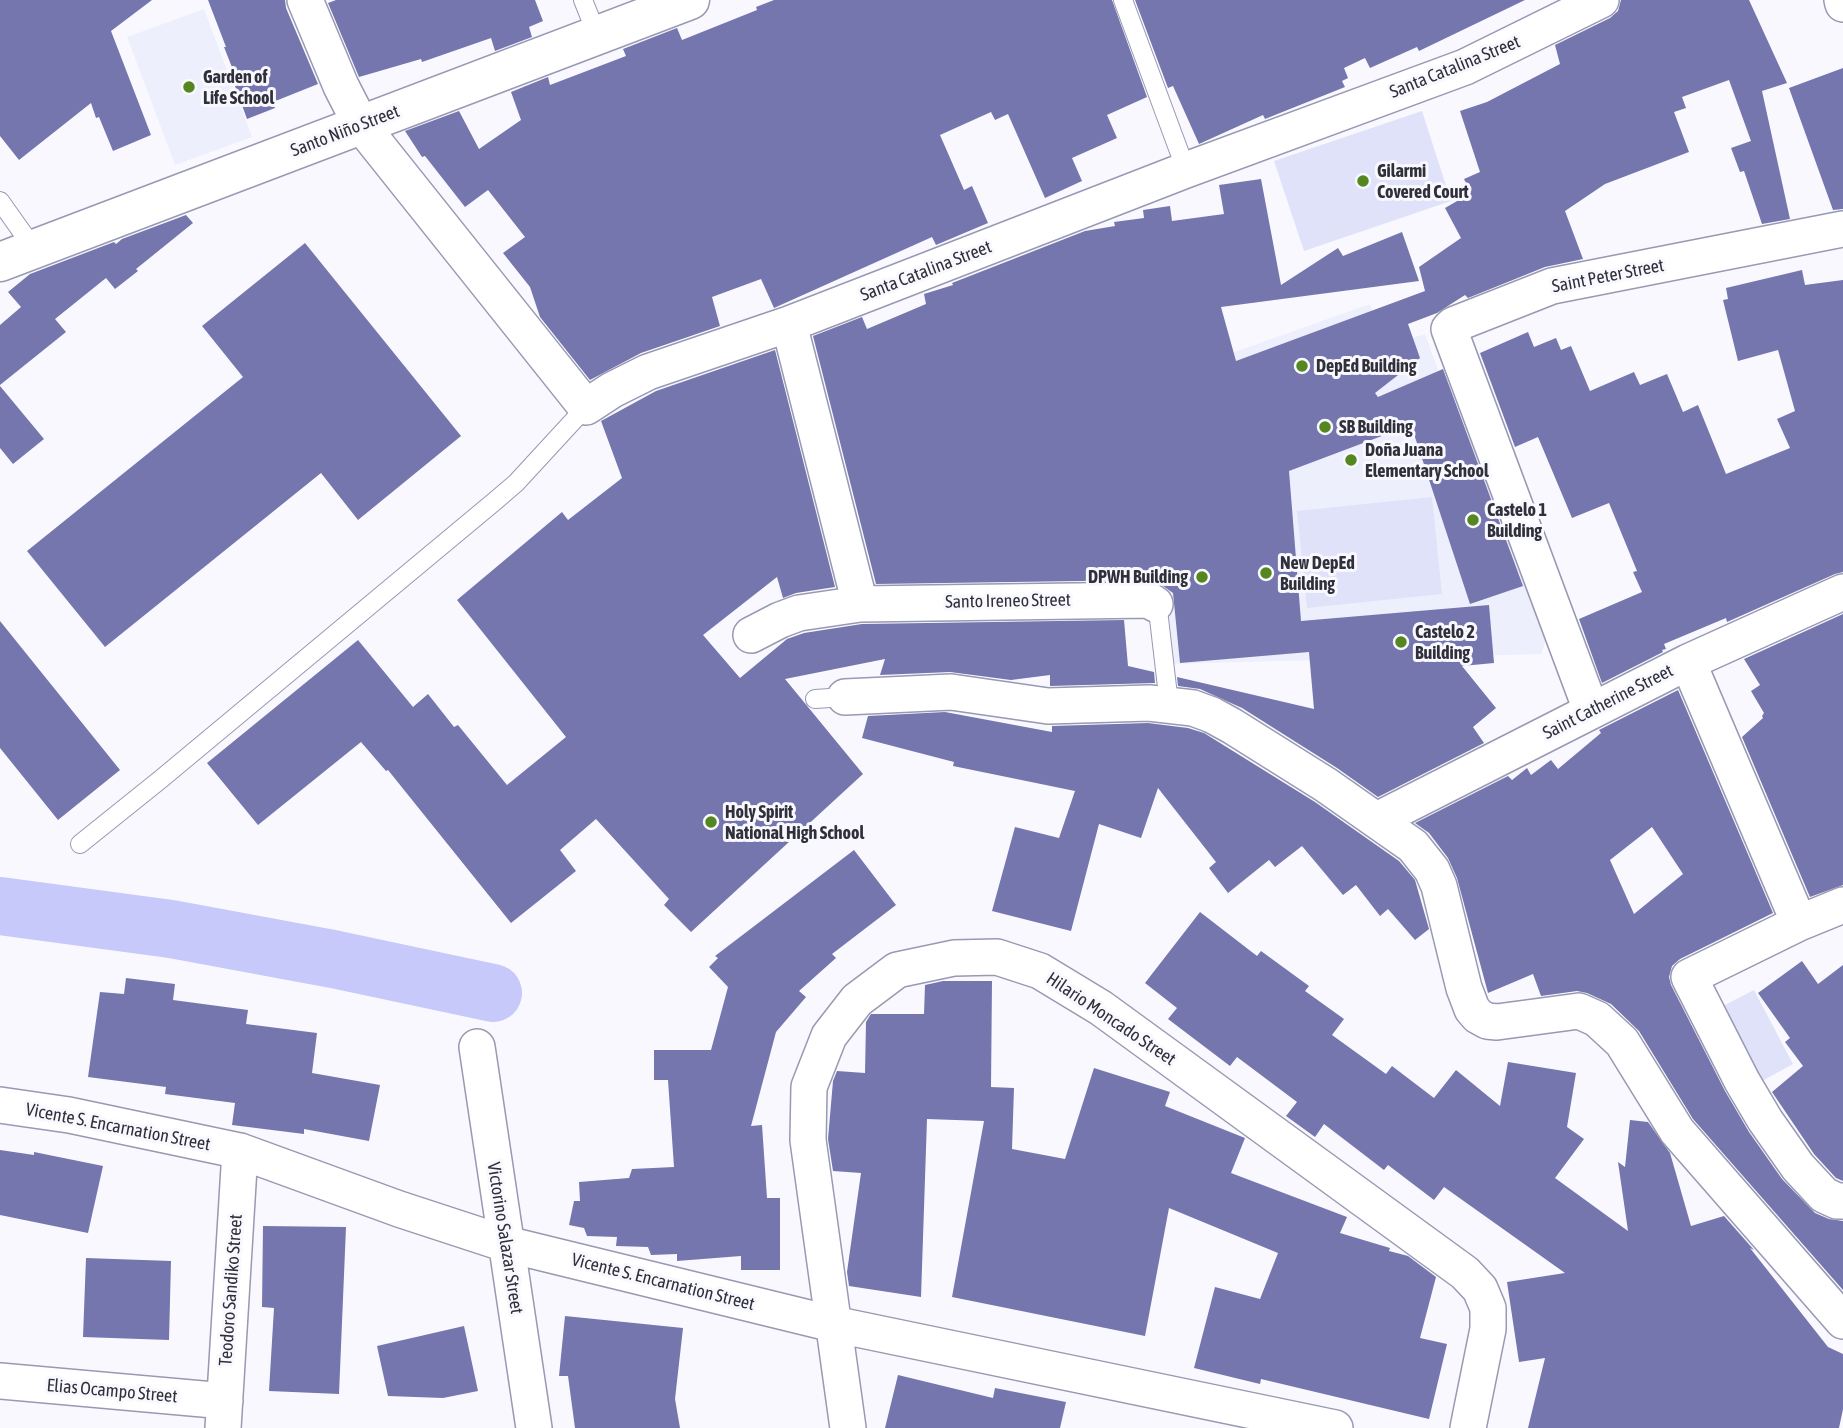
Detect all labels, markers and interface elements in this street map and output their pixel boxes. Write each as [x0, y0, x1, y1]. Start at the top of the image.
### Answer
street label: Santa Catalina Street [1387, 31, 1523, 103]
place label: Garden of Life School [203, 66, 274, 108]
marker: Garden of Life School [181, 79, 197, 95]
street label: Santo Niño Street [288, 100, 402, 162]
place label: Gilarmi Covered Court [1377, 160, 1469, 202]
marker: Gilarmi Covered Court [1355, 173, 1371, 189]
street label: Santa Catalina Street [857, 236, 995, 306]
street label: Saint Peter Street [1550, 255, 1666, 297]
place label: DepEd Building [1316, 355, 1417, 377]
marker: DepEd Building [1294, 358, 1310, 374]
place label: SB Building [1339, 416, 1413, 438]
marker: SB Building [1317, 419, 1333, 435]
place label: Doña Juana Elementary School [1365, 439, 1489, 482]
marker: Doña Juana Elementary School [1343, 452, 1359, 468]
place label: Castelo 1 Building [1487, 499, 1547, 542]
marker: Castelo 1 Building [1465, 512, 1481, 528]
place label: New DepEd Building [1280, 552, 1355, 594]
marker: New DepEd Building [1258, 565, 1274, 581]
place label: DPWH Building [1088, 566, 1188, 588]
marker: DPWH Building [1194, 569, 1210, 585]
street label: Santo Ireneo Street [945, 589, 1071, 613]
place label: Castelo 2 Building [1415, 621, 1475, 664]
marker: Castelo 2 Building [1393, 634, 1409, 650]
street label: Saint Catherine Street [1539, 660, 1677, 744]
place label: Holy Spirit National High School [725, 801, 864, 844]
marker: Holy Spirit National High School [703, 814, 719, 830]
street label: Hilario Moncado Street [1042, 968, 1180, 1070]
street label: Vicente S. Encarnation Street [24, 1098, 212, 1156]
street label: Victorino Salazar Street [482, 1161, 528, 1315]
street label: Teodoro Sandiko Street [215, 1213, 247, 1367]
street label: Vicente S. Encarnation Street [569, 1249, 757, 1315]
street label: Elias Ocampo Street [46, 1375, 178, 1407]

